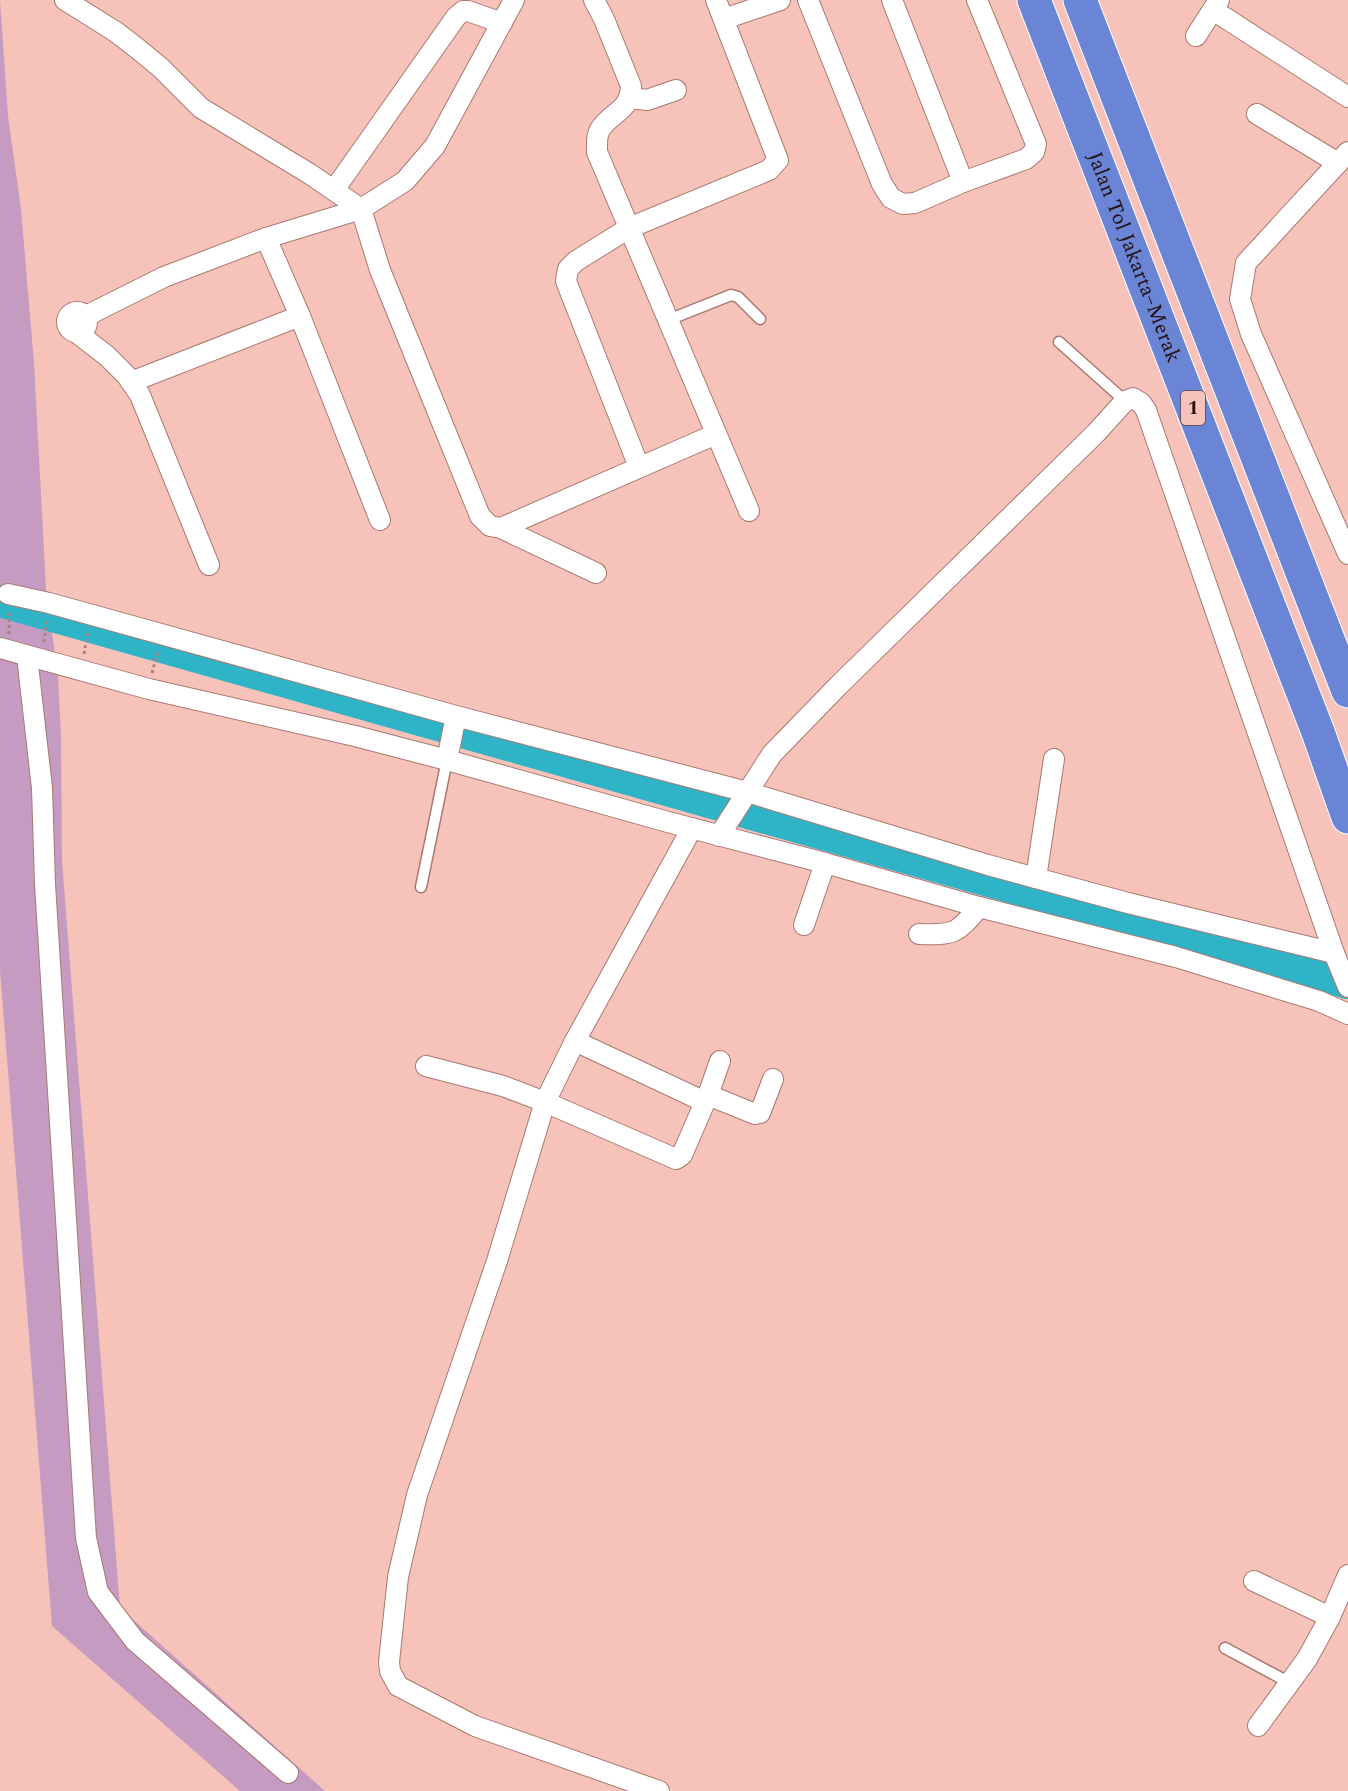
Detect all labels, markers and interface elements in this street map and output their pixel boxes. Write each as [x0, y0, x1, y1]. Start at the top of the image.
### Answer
street label: Jalan Tol Jakarta–Merak [1078, 147, 1189, 368]
road number: 1 [1181, 391, 1205, 425]

